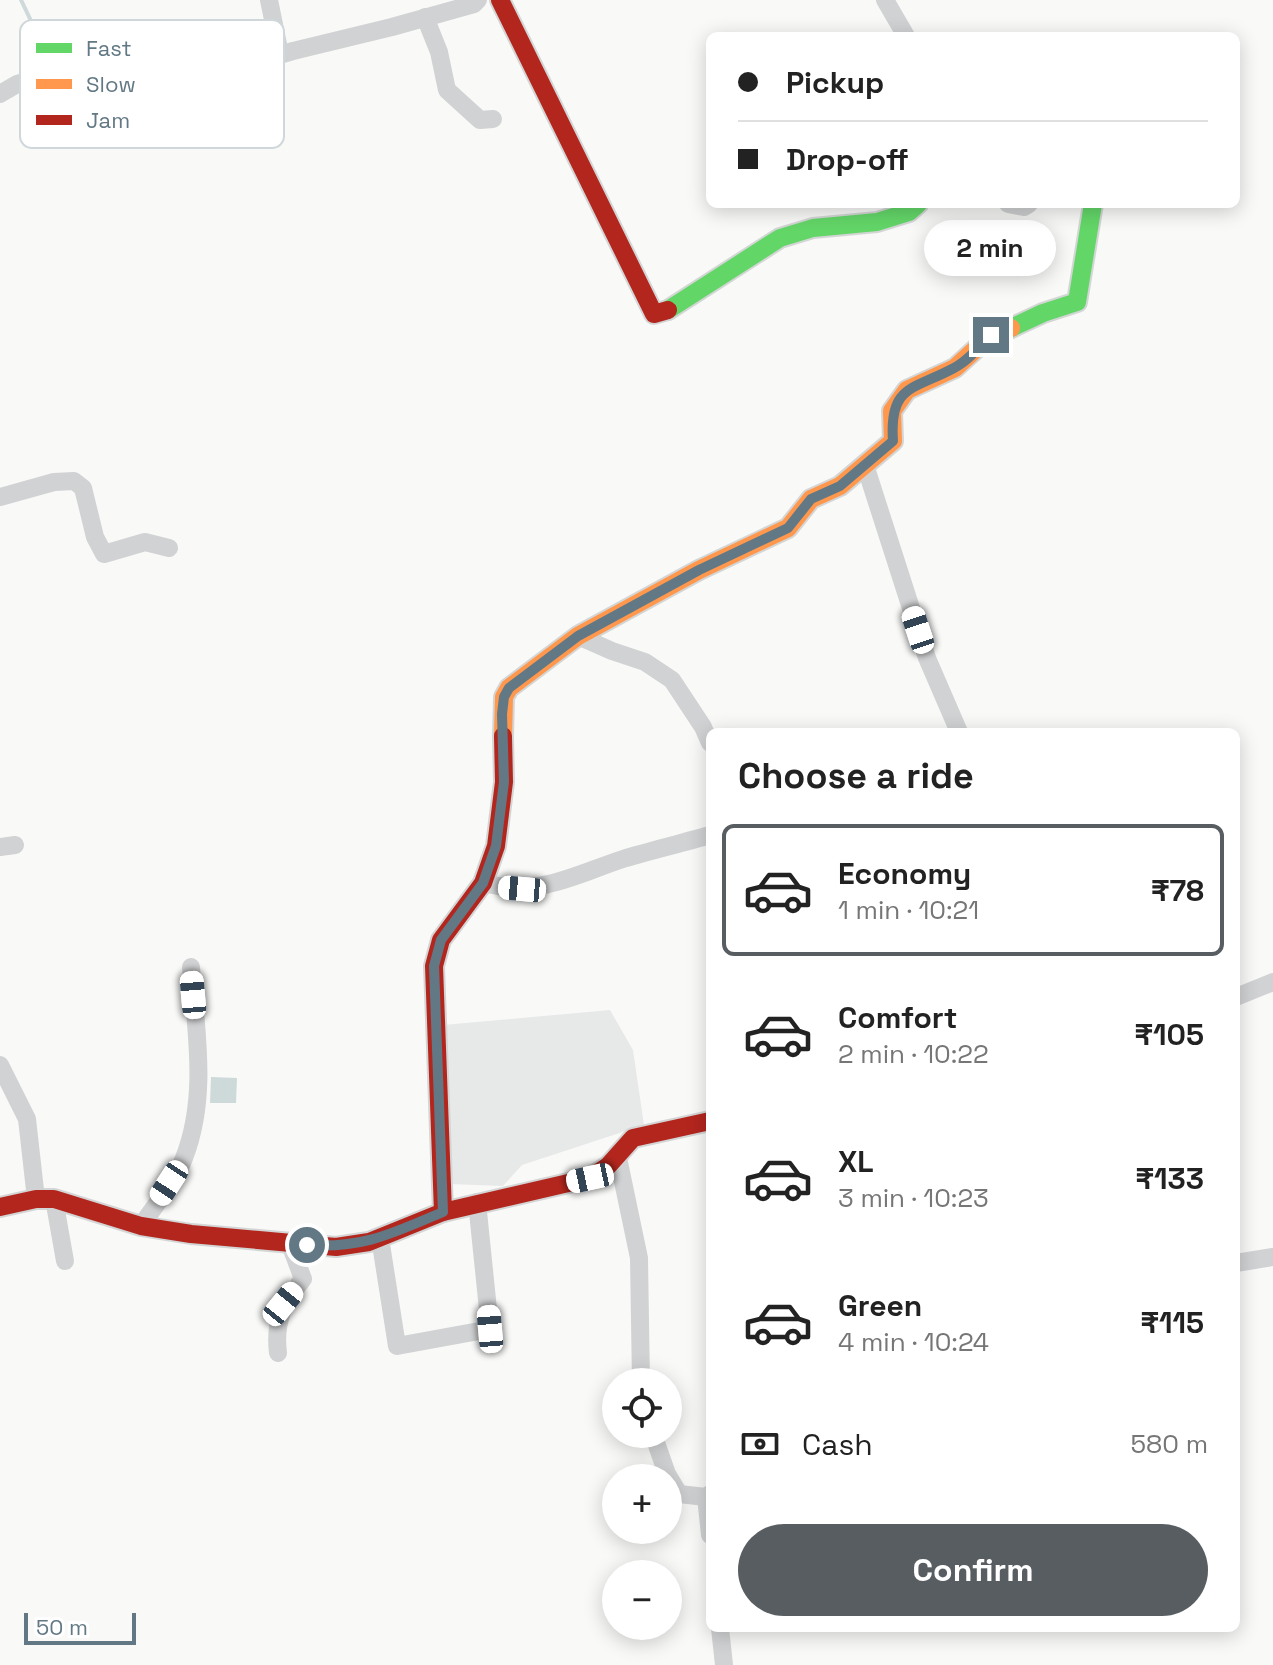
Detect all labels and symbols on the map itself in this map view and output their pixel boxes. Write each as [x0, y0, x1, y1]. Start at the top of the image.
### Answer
legend [20, 20, 284, 148]
text: Fast [86, 34, 132, 62]
text: Slow [86, 70, 136, 98]
text: Jam [86, 106, 130, 134]
callout: 2 min [925, 219, 1057, 275]
route end [973, 317, 1009, 353]
car [899, 603, 937, 657]
car [497, 875, 547, 903]
car [179, 970, 207, 1020]
car [146, 1156, 192, 1210]
car [564, 1161, 616, 1195]
route start [289, 1227, 325, 1263]
car [259, 1278, 307, 1330]
car [476, 1304, 504, 1354]
scale bar [24, 1609, 136, 1645]

